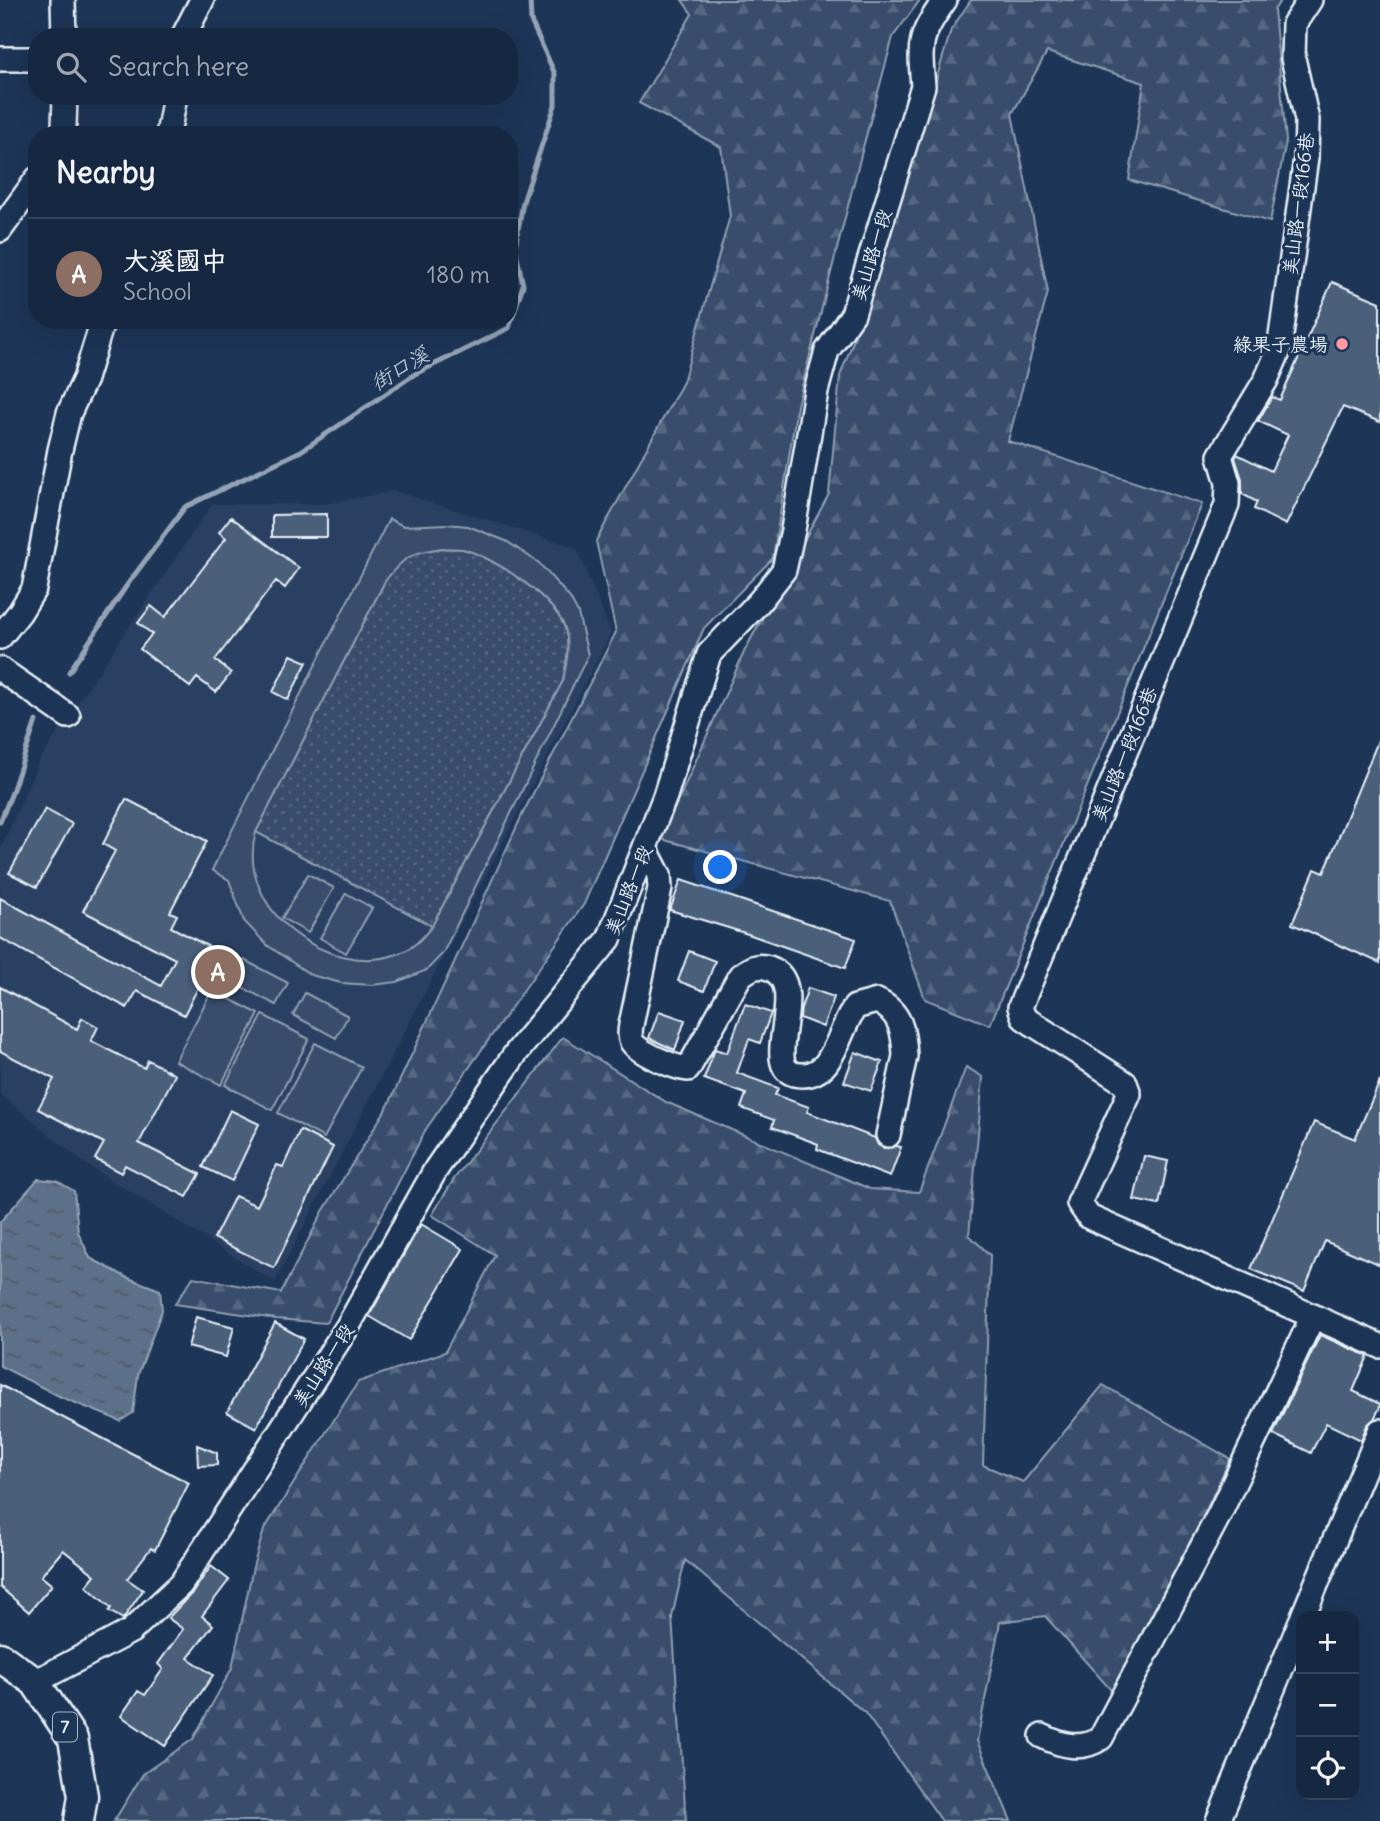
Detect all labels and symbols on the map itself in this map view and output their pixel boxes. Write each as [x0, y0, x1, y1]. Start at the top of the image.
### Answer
street label: 美山路一段166巷 [1277, 131, 1319, 277]
street label: 美山路一段 [846, 206, 896, 304]
place label: 綠果子農場 [1233, 332, 1328, 356]
marker: 綠果子農場 [1334, 336, 1350, 352]
water label: 街口溪 [366, 340, 435, 396]
street label: 美山路一段166巷 [1086, 683, 1162, 825]
street label: 美山路一段 [599, 841, 657, 939]
your location [703, 850, 737, 884]
pin: A [195, 946, 241, 998]
street label: 美山路一段 [287, 1319, 359, 1411]
road number: 7 [53, 1712, 77, 1742]

